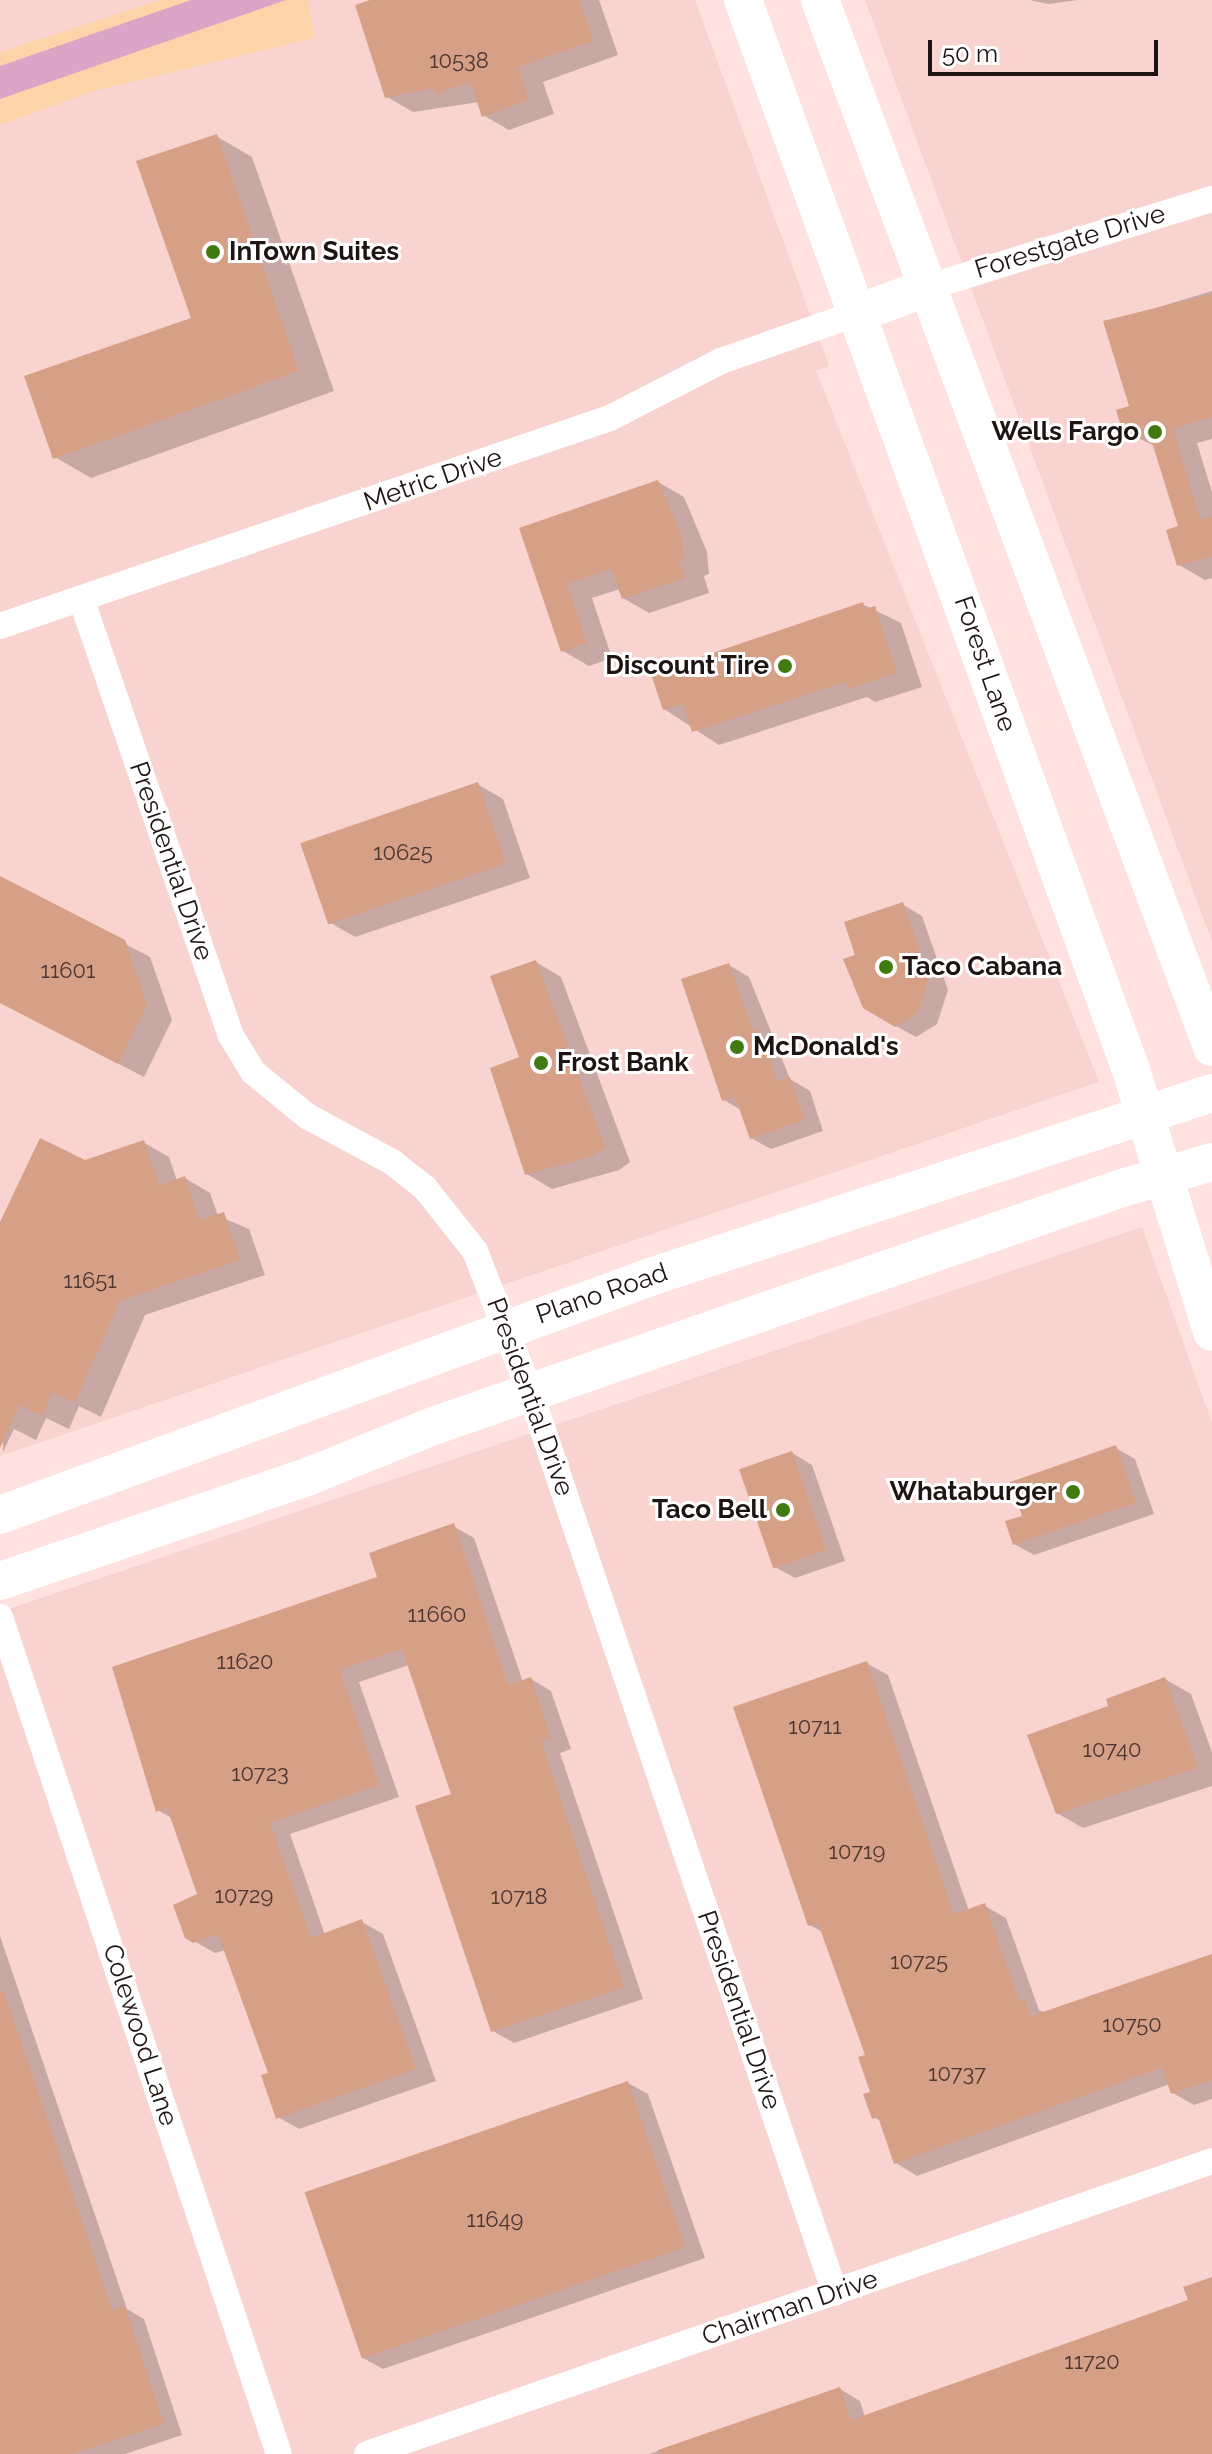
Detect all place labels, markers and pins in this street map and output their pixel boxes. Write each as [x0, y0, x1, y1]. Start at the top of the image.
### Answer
place label: InTown Suites [229, 236, 399, 268]
marker: InTown Suites [204, 243, 222, 261]
place label: Wells Fargo [991, 416, 1139, 448]
marker: Wells Fargo [1146, 423, 1164, 441]
place label: Discount Tire [605, 650, 769, 682]
marker: Discount Tire [776, 657, 794, 675]
place label: Taco Cabana [902, 951, 1062, 983]
marker: Taco Cabana [877, 958, 895, 976]
place label: McDonald's [753, 1031, 899, 1063]
marker: McDonald's [728, 1038, 746, 1056]
place label: Frost Bank [557, 1047, 689, 1079]
marker: Frost Bank [532, 1054, 550, 1072]
place label: Whataburger [890, 1476, 1057, 1508]
marker: Whataburger [1064, 1483, 1082, 1501]
place label: Taco Bell [652, 1494, 767, 1526]
marker: Taco Bell [774, 1501, 792, 1519]

